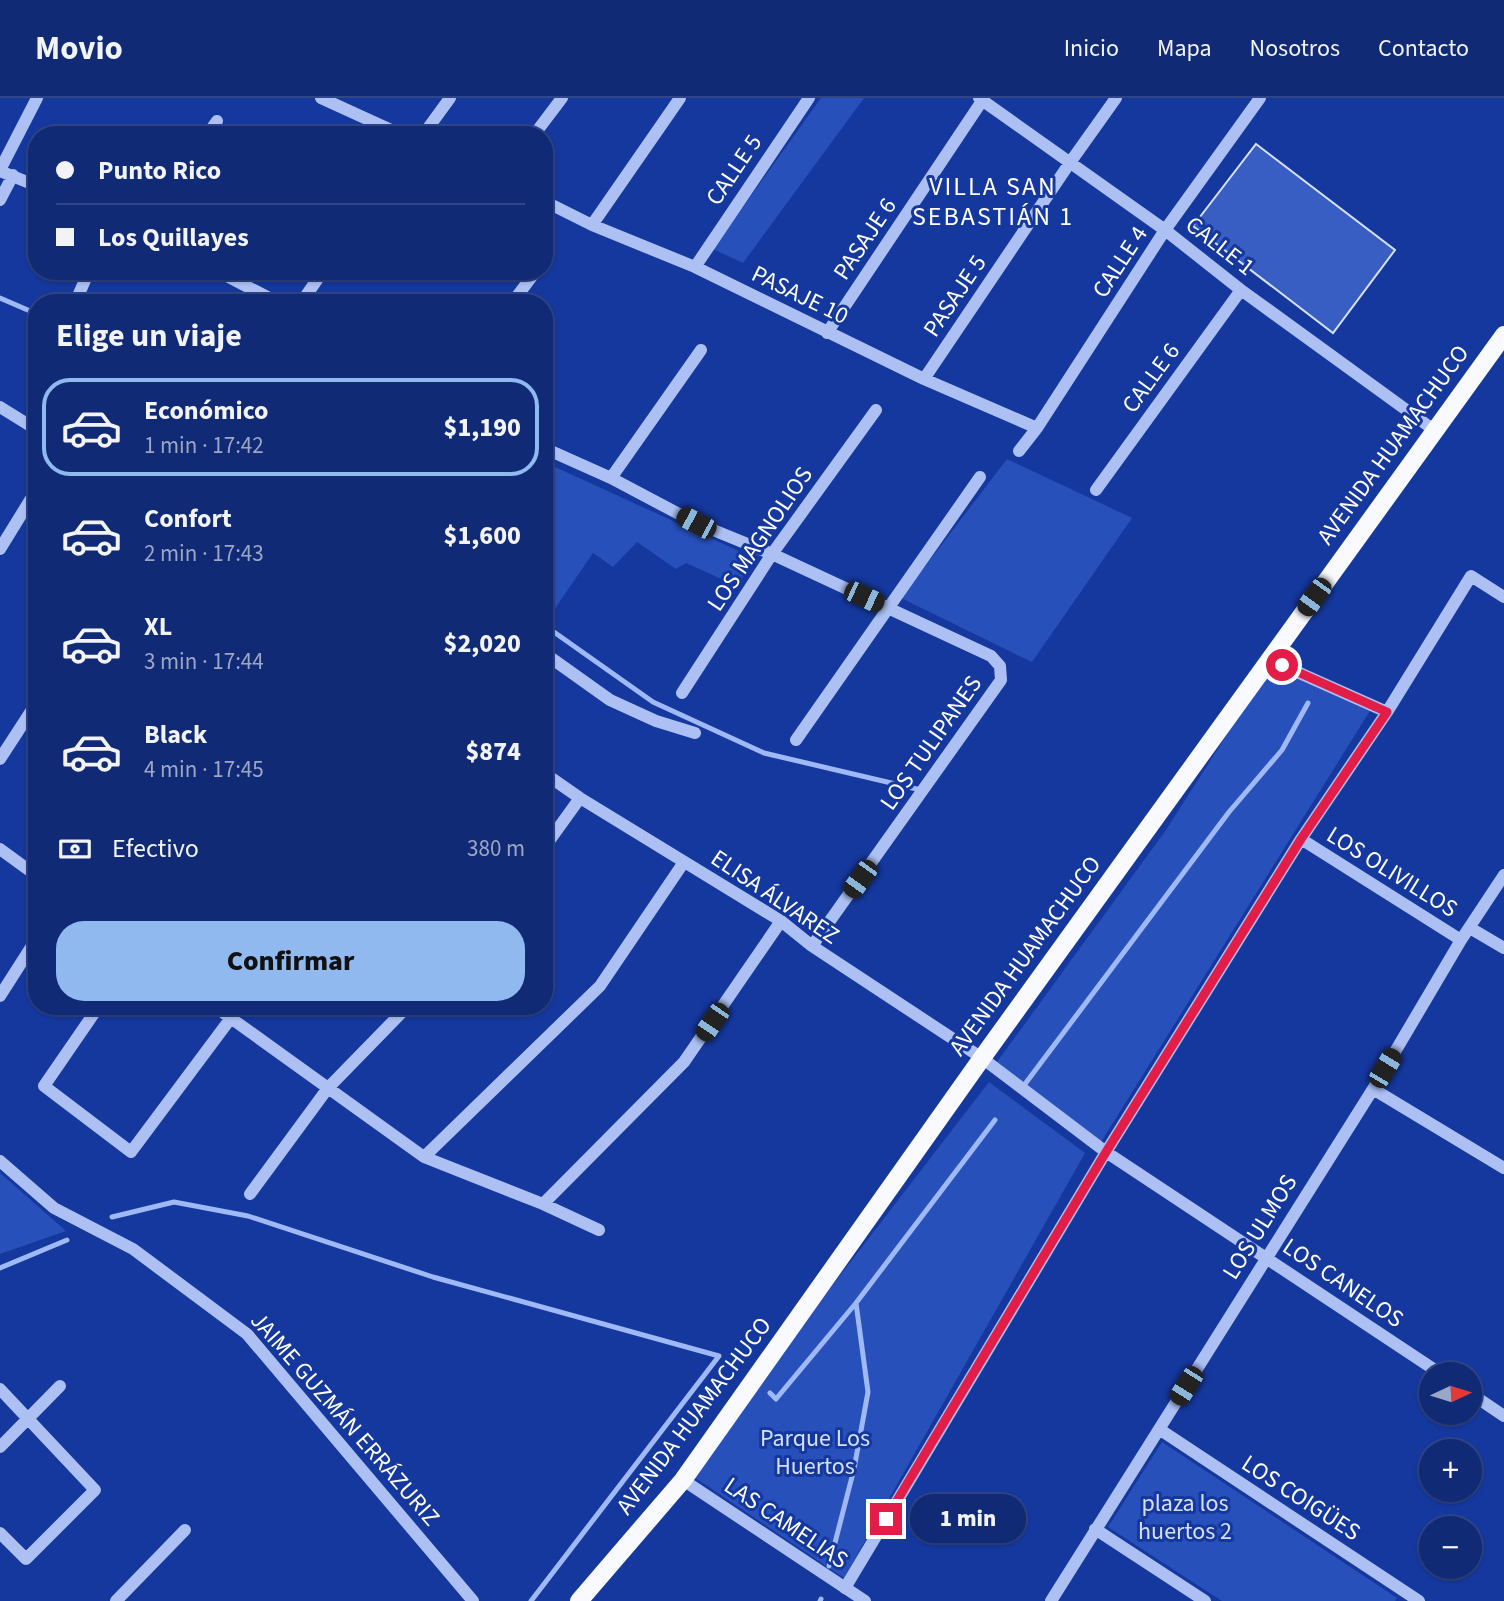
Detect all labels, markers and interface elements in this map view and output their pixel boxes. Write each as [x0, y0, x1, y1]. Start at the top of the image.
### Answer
text: Movio [35, 25, 123, 72]
text: Inicio [1064, 31, 1119, 66]
text: Mapa [1157, 31, 1212, 66]
text: Nosotros [1250, 31, 1340, 66]
text: Contacto [1378, 31, 1469, 66]
street label: CALLE 5 [697, 127, 771, 213]
text: Punto Rico [98, 152, 221, 189]
district label: VILLA SAN SEBASTIÁN 1 [912, 168, 1074, 235]
street label: PASAJE 6 [825, 191, 905, 287]
street label: CALLE 1 [1178, 208, 1262, 284]
text: Los Quillayes [98, 219, 249, 256]
street label: CALLE 4 [1084, 219, 1156, 305]
street label: PASAJE 5 [915, 248, 995, 344]
street label: PASAJE 10 [746, 256, 854, 334]
text: Elige un viaje [56, 313, 242, 359]
street label: CALLE 6 [1113, 336, 1189, 420]
street label: AVENIDA HUAMACHUCO [1308, 338, 1478, 552]
text: Económico [144, 392, 269, 429]
icon: car [60, 396, 123, 459]
text: $1,190 [444, 409, 521, 446]
text: 1 min · 17:42 [144, 429, 264, 462]
street label: LOS MAGNOLIOS [699, 460, 821, 618]
text: Confort [144, 500, 232, 537]
icon: car [60, 504, 123, 567]
car [673, 504, 720, 542]
text: $1,600 [444, 517, 521, 554]
text: 2 min · 17:43 [144, 537, 264, 570]
car [1294, 574, 1335, 620]
car [841, 579, 888, 615]
text: XL [144, 608, 172, 645]
icon: car [60, 612, 123, 675]
text: $2,020 [444, 625, 521, 662]
text: 3 min · 17:44 [144, 645, 264, 678]
route start [1266, 649, 1298, 681]
street label: LOS TULIPANES [872, 668, 990, 818]
text: Black [144, 716, 207, 753]
icon: car [60, 720, 123, 783]
text: $874 [465, 733, 521, 770]
text: 4 min · 17:45 [144, 753, 264, 786]
street label: LOS OLIVILLOS [1320, 818, 1464, 926]
icon: cash [56, 830, 94, 868]
text: Efectivo [112, 830, 199, 867]
text: 380 m [467, 832, 525, 865]
street label: ELISA ÁLVAREZ [704, 841, 846, 953]
street label: AVENIDA HUAMACHUCO [940, 849, 1110, 1063]
car [840, 856, 881, 902]
button: Confirmar [56, 921, 525, 1001]
car [692, 999, 733, 1045]
car [1366, 1045, 1405, 1091]
street label: LOS ULMOS [1214, 1168, 1306, 1286]
street label: LOS CANELOS [1275, 1230, 1411, 1336]
street label: JAIME GUZMÁN ERRÁZURIZ [242, 1304, 448, 1534]
street label: AVENIDA HUAMACHUCO [608, 1310, 780, 1522]
north arrow [1419, 1362, 1482, 1424]
map controls [1419, 1362, 1482, 1579]
car [1166, 1363, 1207, 1409]
park label: Parque Los Huertos [760, 1421, 870, 1484]
button: + [1419, 1439, 1482, 1502]
street label: LOS COIGÜES [1235, 1446, 1367, 1550]
street label: LAS CAMELIAS [717, 1469, 855, 1577]
park label: plaza los huertos 2 [1138, 1486, 1232, 1549]
callout: 1 min [910, 1494, 1026, 1544]
text: 1 min [940, 1502, 996, 1535]
route end [870, 1503, 902, 1535]
button: − [1419, 1516, 1482, 1579]

